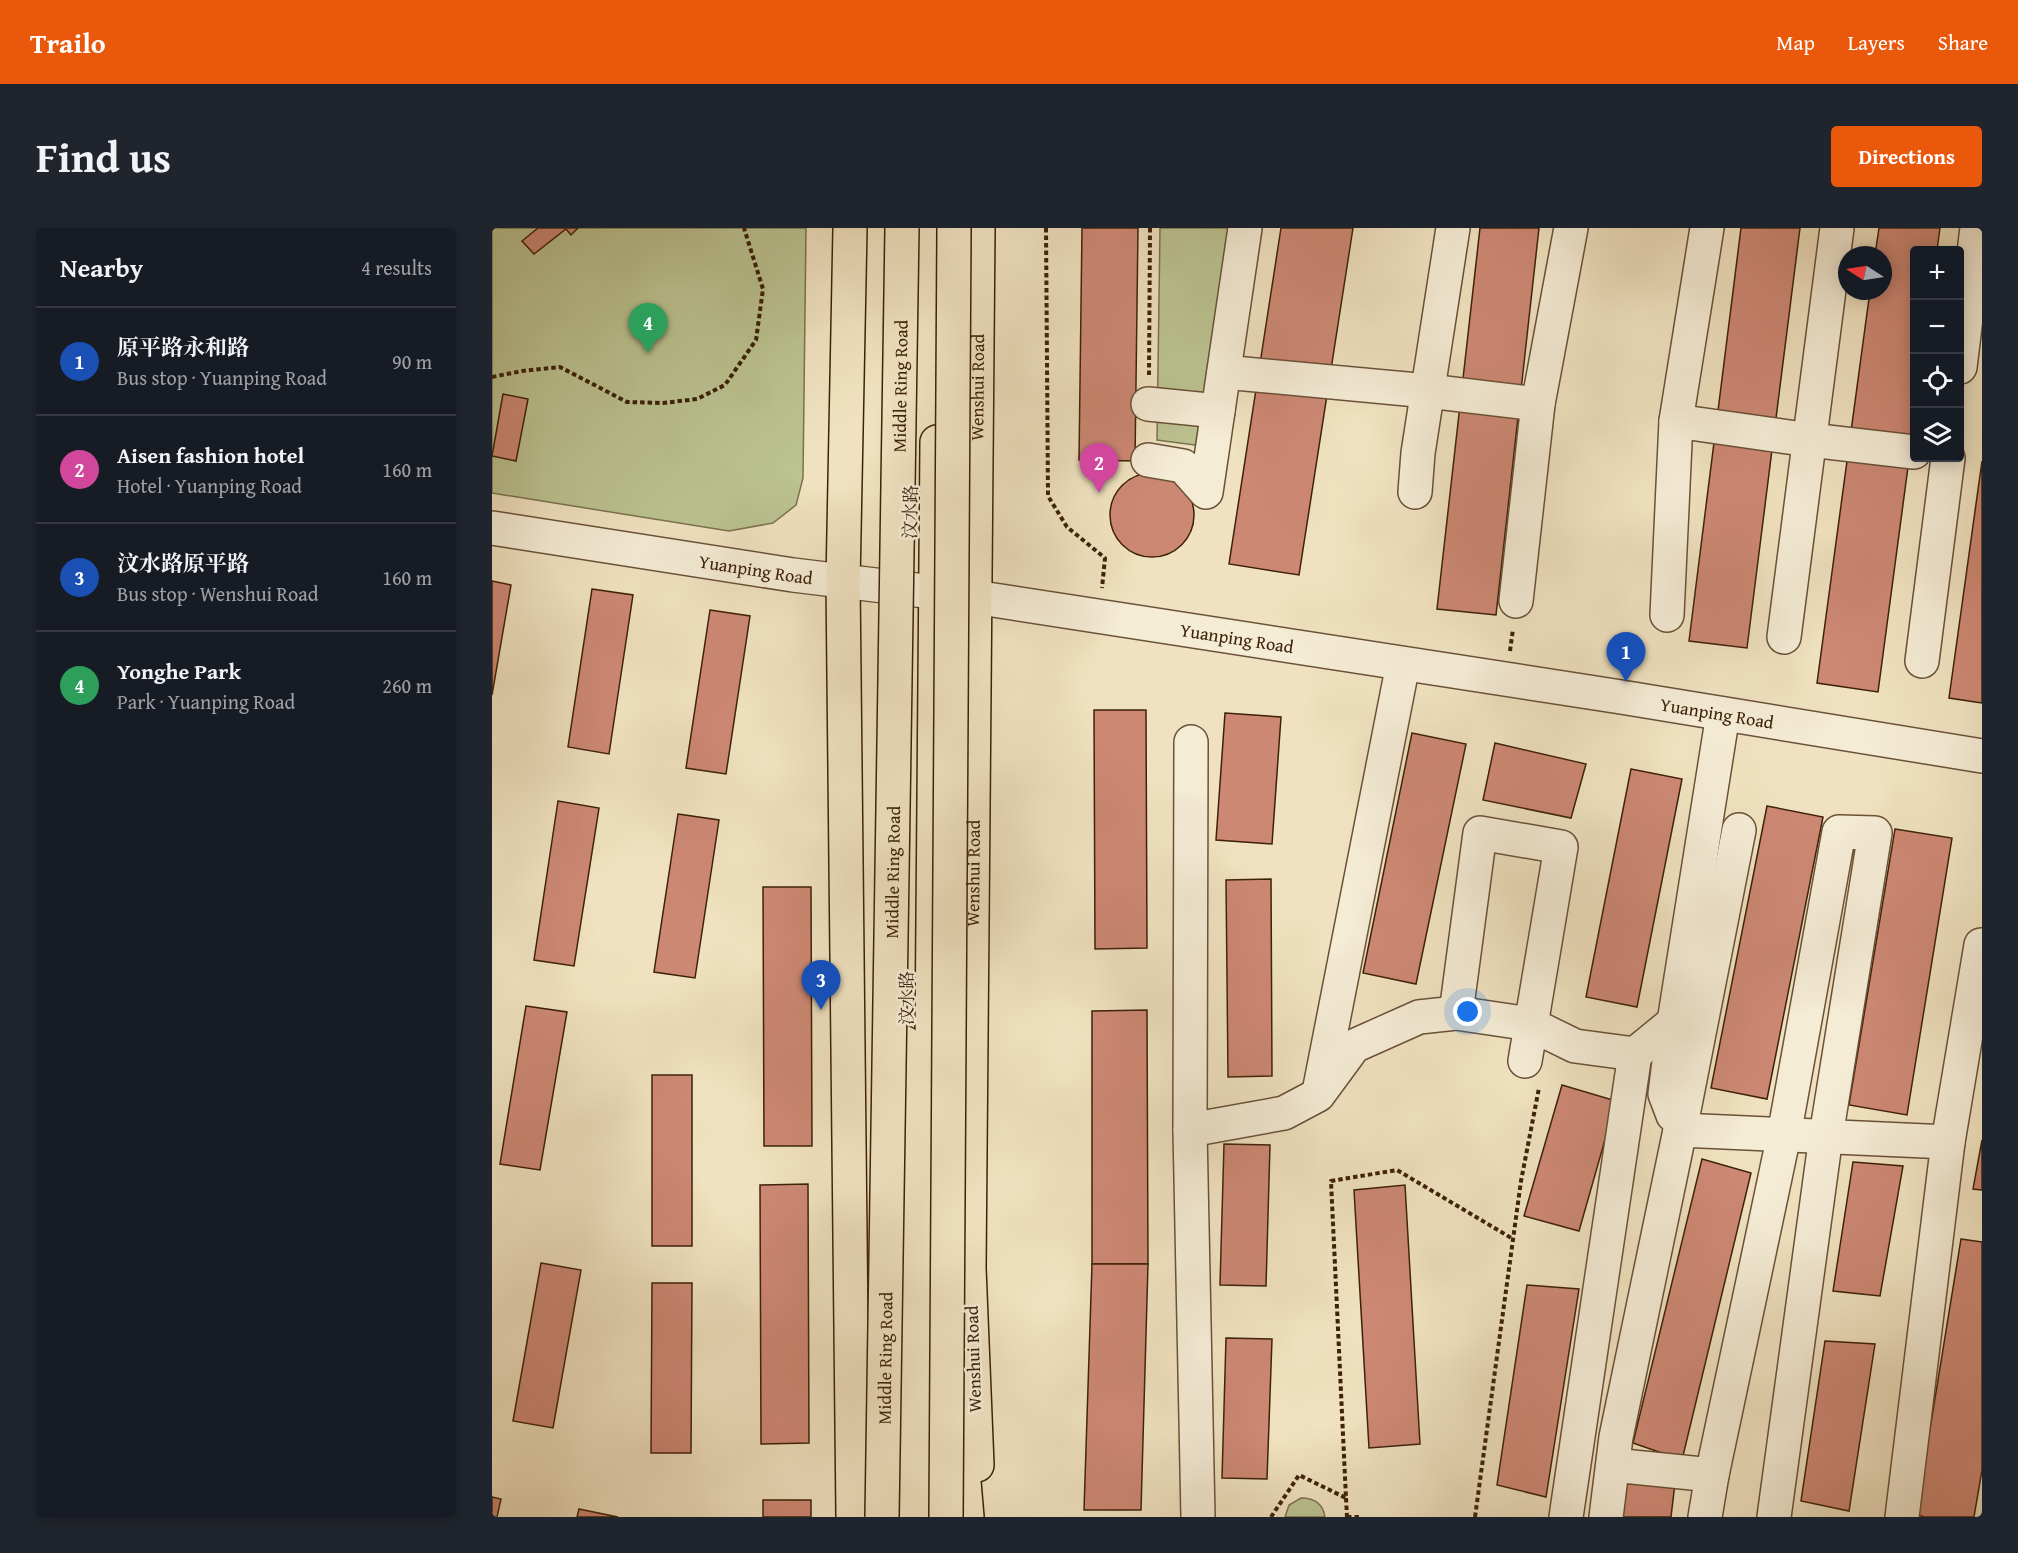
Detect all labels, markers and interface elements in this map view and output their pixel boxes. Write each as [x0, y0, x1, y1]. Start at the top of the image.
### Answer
text: Trailo [30, 22, 106, 63]
text: Map [1776, 27, 1815, 58]
text: Layers [1848, 27, 1905, 58]
text: Share [1938, 27, 1988, 58]
text: Find us [36, 126, 171, 187]
button: Directions [1831, 126, 1982, 187]
north arrow [1838, 246, 1892, 300]
map controls [1910, 246, 1964, 462]
button: + [1910, 246, 1964, 300]
text: Nearby [60, 248, 143, 287]
text: 4 results [361, 253, 432, 282]
button: − [1910, 300, 1964, 354]
pin: 4 [628, 304, 668, 353]
street label: Middle Ring Road [885, 319, 914, 453]
text: 原平路永和路 [117, 331, 249, 363]
street label: Wenshui Road [963, 333, 991, 441]
text: 1 [74, 347, 85, 376]
text: 90 m [392, 347, 432, 376]
button: locate [1910, 354, 1964, 408]
text: Bus stop · Yuanping Road [117, 363, 327, 392]
button: layers [1910, 408, 1964, 462]
text: Aisen fashion hotel [117, 439, 304, 471]
pin: 2 [1080, 444, 1118, 493]
text: 2 [74, 455, 85, 484]
text: 160 m [382, 455, 432, 484]
text: Hotel · Yuanping Road [117, 471, 302, 500]
street label: 汶水路 [896, 485, 924, 539]
text: 汶水路原平路 [117, 547, 249, 579]
street label: Yuanping Road [697, 547, 815, 591]
text: 3 [74, 563, 85, 592]
text: 160 m [382, 563, 432, 592]
text: Bus stop · Wenshui Road [117, 579, 318, 608]
street label: Yuanping Road [1178, 616, 1296, 660]
pin: 1 [1606, 632, 1646, 682]
text: Yonghe Park [117, 655, 241, 687]
text: 4 [74, 671, 85, 700]
text: 260 m [382, 671, 432, 700]
text: Park · Yuanping Road [117, 687, 295, 716]
street label: Yuanping Road [1658, 690, 1776, 735]
street label: Middle Ring Road [877, 805, 907, 939]
street label: Wenshui Road [958, 819, 986, 927]
pin: 3 [802, 960, 840, 1010]
street label: 汶水路 [893, 971, 920, 1025]
your location [1453, 997, 1482, 1026]
street label: Middle Ring Road [870, 1291, 899, 1425]
street label: Wenshui Road [958, 1305, 988, 1413]

